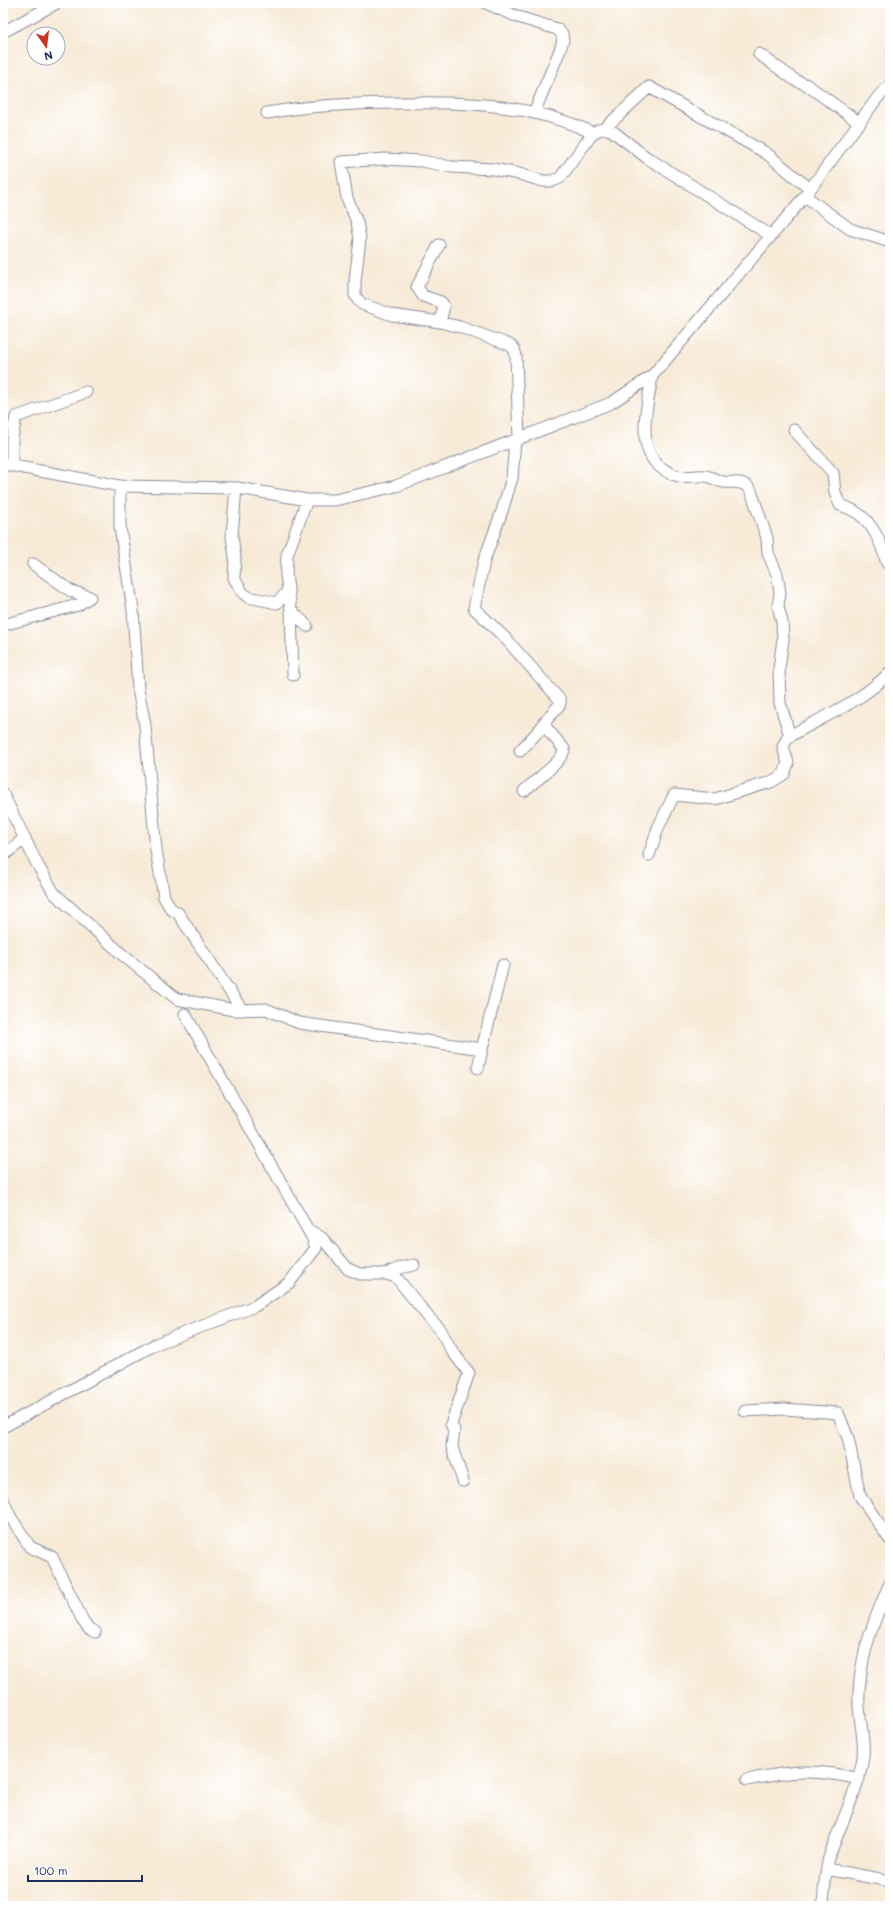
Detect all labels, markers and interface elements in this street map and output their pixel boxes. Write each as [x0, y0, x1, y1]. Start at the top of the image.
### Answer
north arrow [26, 26, 66, 66]
text: N [43, 48, 54, 64]
scale bar [28, 1857, 142, 1883]
text: 100 m [34, 1862, 68, 1878]

